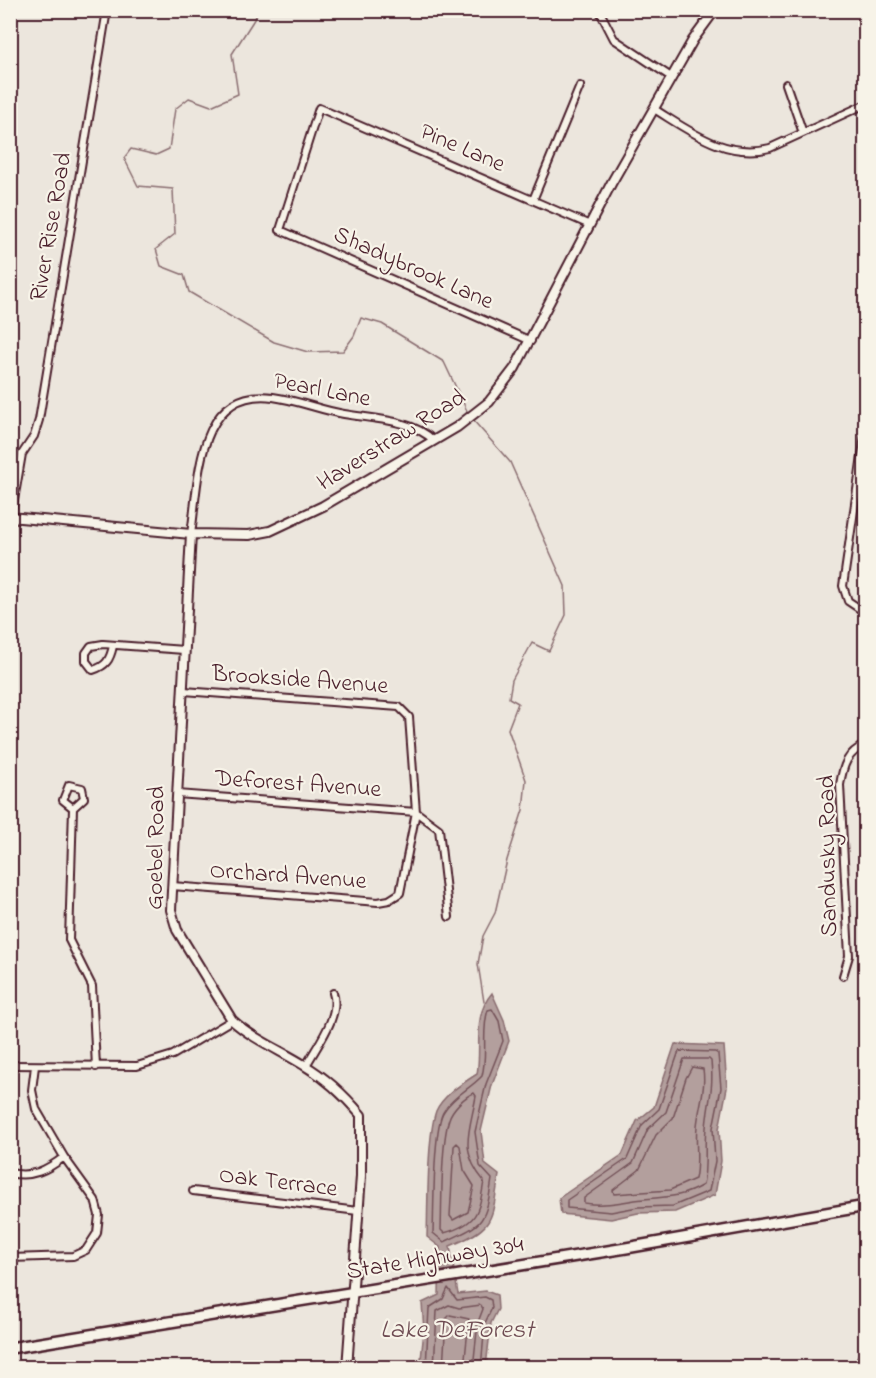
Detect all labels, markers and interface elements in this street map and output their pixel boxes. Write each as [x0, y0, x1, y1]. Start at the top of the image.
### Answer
street label: Pine Lane [414, 115, 510, 183]
street label: River Rise Road [22, 149, 82, 304]
street label: Shadybrook Lane [327, 218, 499, 321]
street label: Pearl Lane [271, 364, 374, 418]
street label: Haverstraw Road [311, 381, 474, 501]
street label: Brookside Avenue [210, 657, 390, 705]
street label: Deforest Avenue [213, 762, 383, 808]
street label: Sandusky Road [810, 774, 849, 937]
street label: Goebel Road [138, 785, 176, 910]
street label: Orchard Avenue [209, 854, 368, 900]
street label: Oak Terrace [217, 1158, 339, 1208]
street label: State Highway 304 [344, 1228, 526, 1291]
water label: Lake DeForest [380, 1312, 536, 1350]

